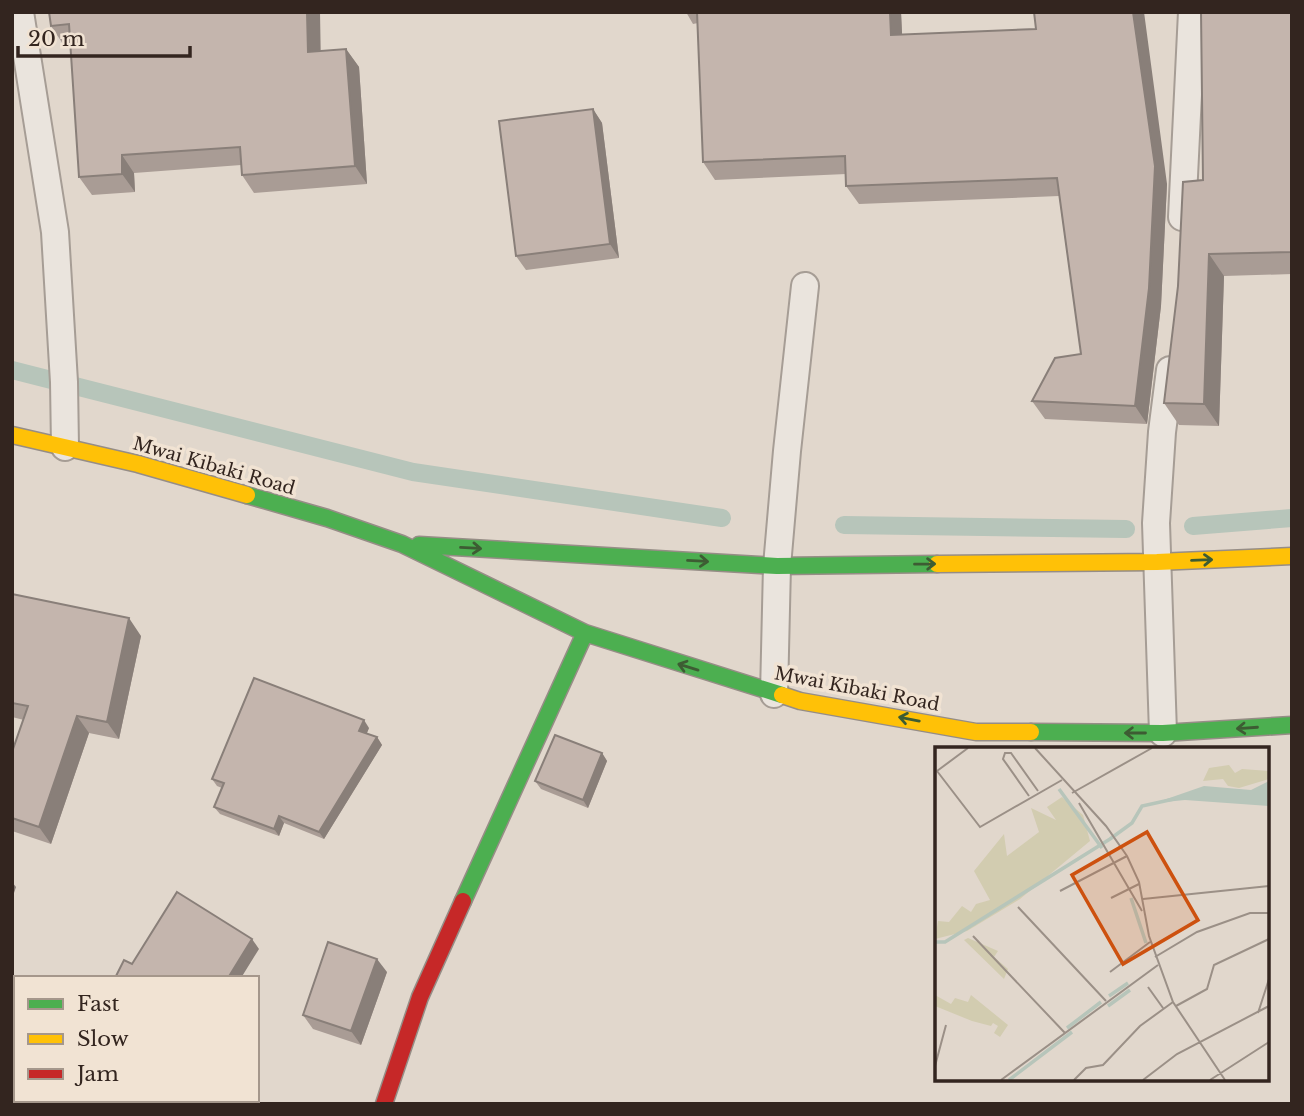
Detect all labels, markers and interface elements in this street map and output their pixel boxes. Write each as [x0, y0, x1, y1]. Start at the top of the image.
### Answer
scale bar [18, 14, 189, 58]
text: 20 m [28, 26, 85, 52]
street label: Mwai Kibaki Road [130, 432, 298, 500]
one-way arrow [459, 542, 482, 555]
one-way arrow [1190, 553, 1213, 566]
one-way arrow [686, 555, 709, 568]
one-way arrow [913, 557, 936, 571]
one-way arrow [677, 660, 699, 672]
street label: Mwai Kibaki Road [773, 662, 941, 716]
one-way arrow [898, 712, 921, 725]
one-way arrow [1237, 722, 1259, 735]
one-way arrow [1124, 726, 1147, 740]
inset map [935, 747, 1269, 1081]
legend [14, 976, 259, 1102]
text: Fast [77, 991, 119, 1017]
text: Slow [77, 1026, 129, 1052]
text: Jam [74, 1061, 119, 1087]

